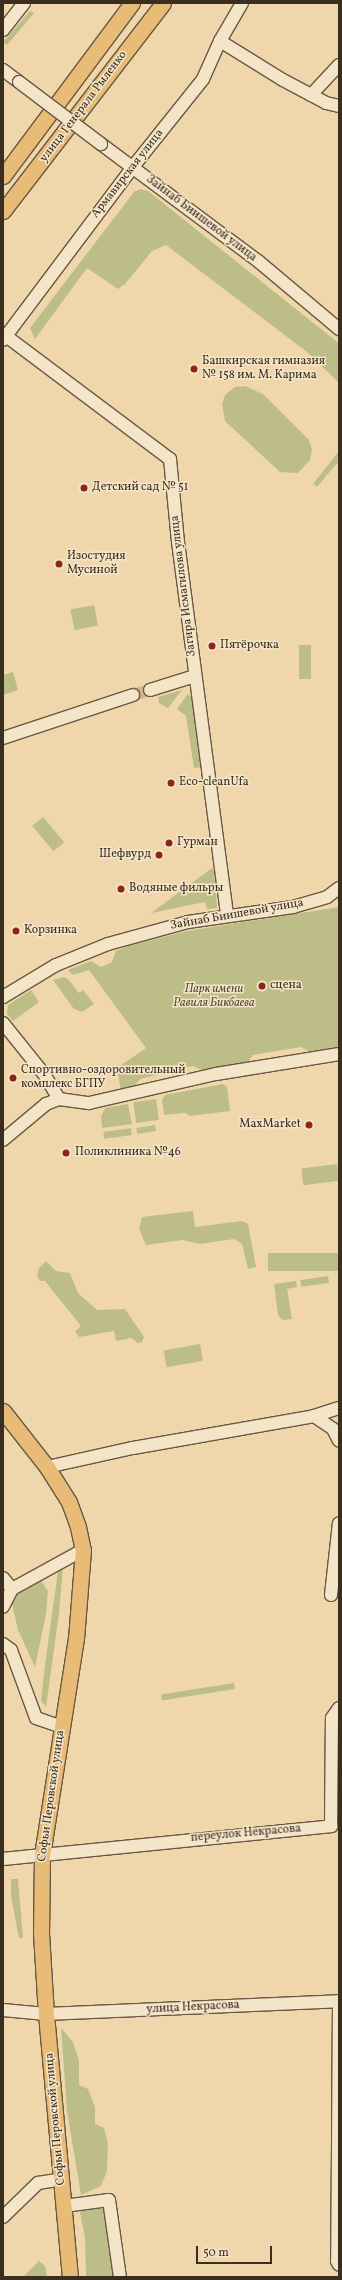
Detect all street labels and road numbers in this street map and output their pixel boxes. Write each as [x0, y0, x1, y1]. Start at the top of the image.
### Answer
street label: улица Генерала Рыленко [37, 48, 131, 166]
street label: Армавирская улица [89, 126, 167, 222]
street label: Зайнаб Биишевой улица [143, 173, 259, 265]
street label: Загира Исмагилова улица [168, 514, 200, 658]
street label: Зайнаб Биишевой улица [169, 896, 305, 934]
street label: Софьи Перовской улица [36, 1729, 68, 1863]
street label: переулок Некрасова [190, 1822, 302, 1846]
street label: улица Некрасова [146, 1998, 240, 2018]
street label: Софьи Перовской улица [43, 2052, 69, 2186]

